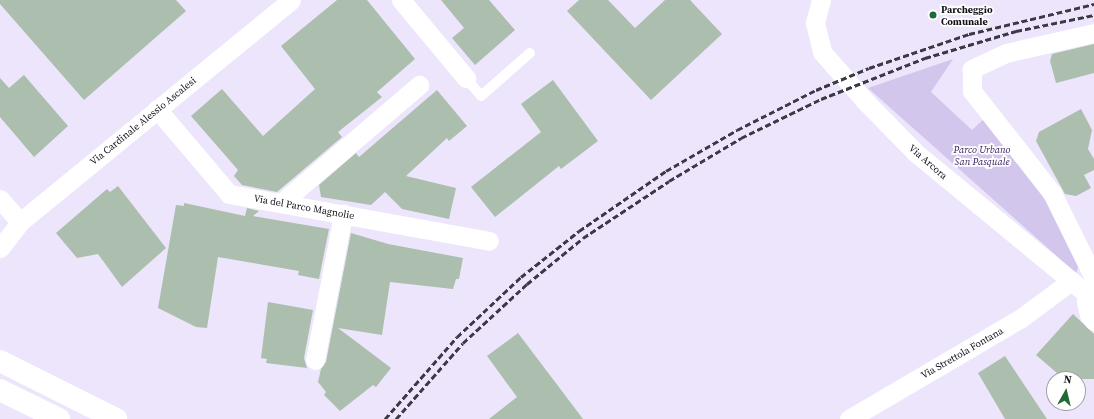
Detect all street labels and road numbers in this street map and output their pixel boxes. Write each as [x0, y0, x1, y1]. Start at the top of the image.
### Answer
street label: Via Cardinale Alessio Ascalesi [88, 74, 198, 168]
street label: Via Arcora [906, 142, 950, 182]
street label: Via del Parco Magnolie [253, 192, 355, 222]
street label: Via Strettola Fontana [919, 325, 1005, 381]

